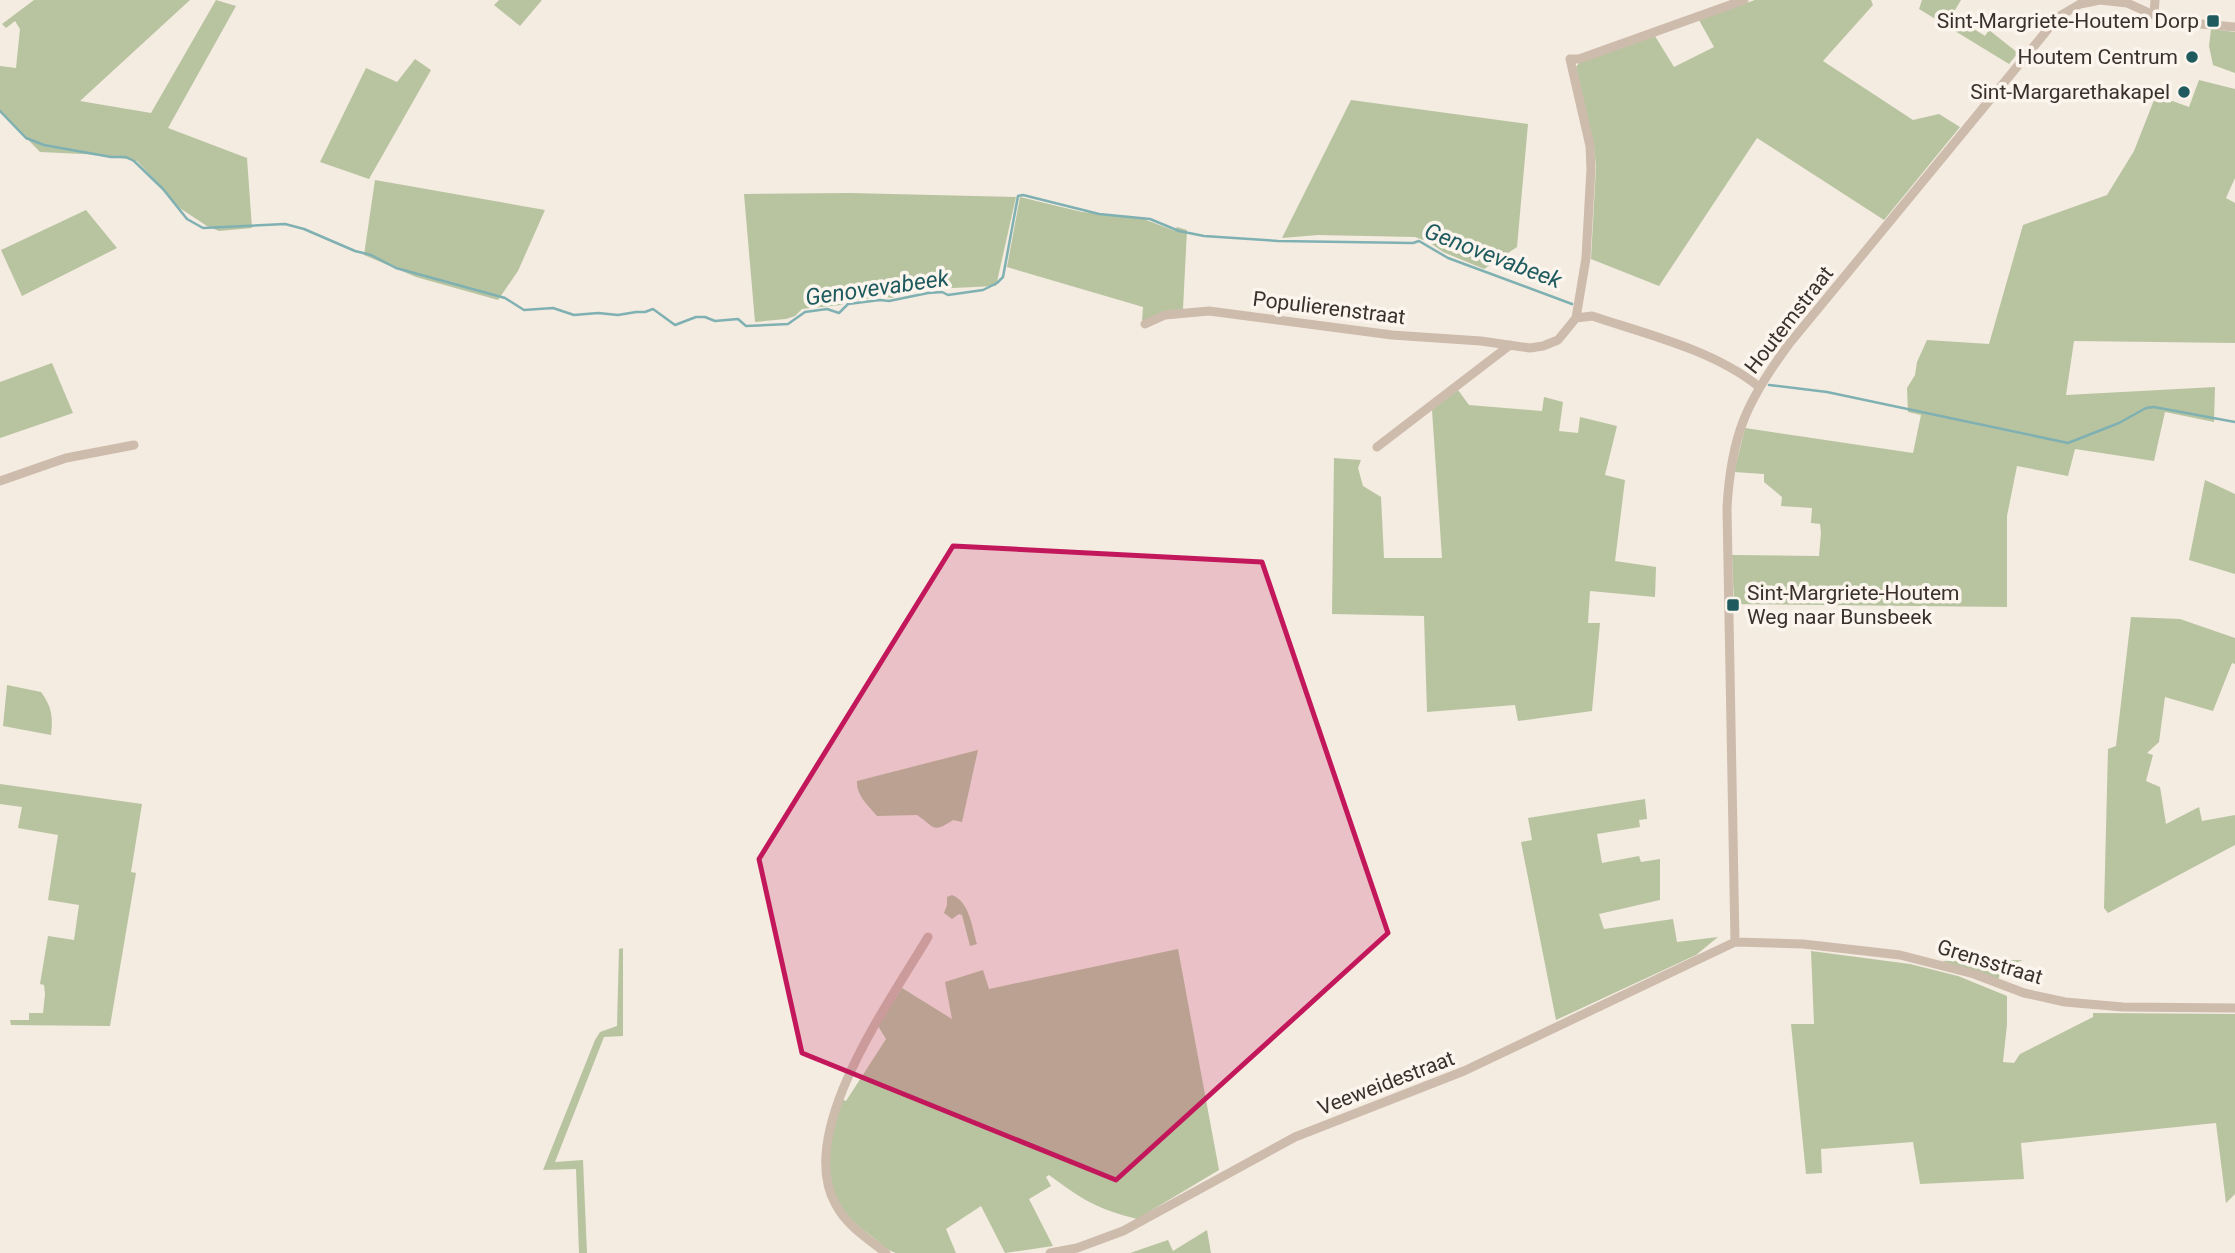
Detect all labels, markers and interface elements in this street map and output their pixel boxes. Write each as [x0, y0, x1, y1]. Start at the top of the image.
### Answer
place label: Sint-Margriete-Houtem Dorp [1937, 9, 2199, 33]
marker: Sint-Margriete-Houtem Dorp [2205, 13, 2221, 29]
place label: Houtem Centrum [2017, 45, 2178, 69]
marker: Houtem Centrum [2184, 49, 2200, 65]
place label: Sint-Margarethakapel [1970, 80, 2170, 104]
marker: Sint-Margarethakapel [2176, 84, 2192, 100]
water label: Genovevabeek [1421, 218, 1566, 295]
street label: Houtemstraat [1740, 262, 1838, 378]
water label: Genovevabeek [804, 264, 951, 311]
street label: Populierenstraat [1251, 287, 1407, 329]
place label: Sint-Margriete-Houtem Weg naar Bunsbeek [1747, 581, 1959, 629]
marker: Sint-Margriete-Houtem Weg naar Bunsbeek [1725, 597, 1741, 613]
street label: Grensstraat [1934, 935, 2046, 989]
street label: Veeweidestraat [1314, 1046, 1458, 1120]

